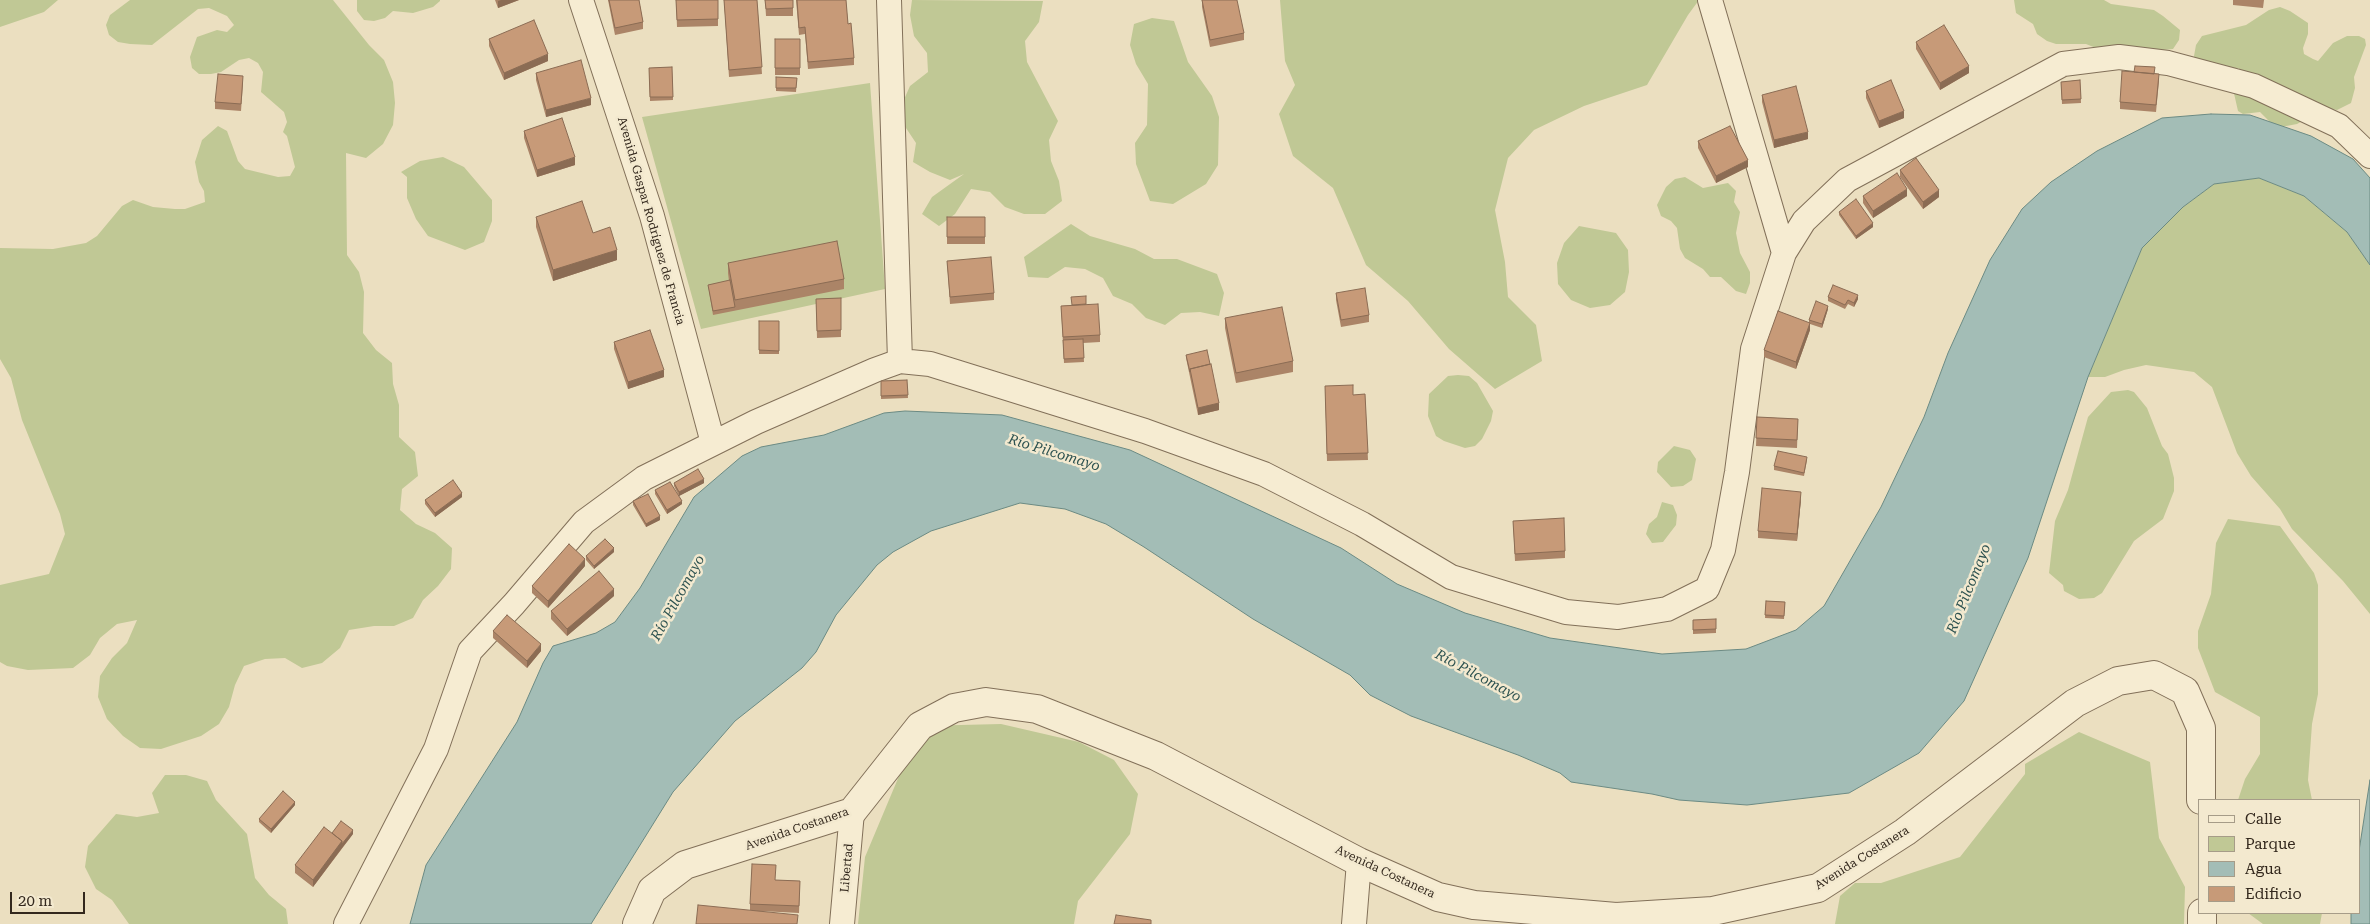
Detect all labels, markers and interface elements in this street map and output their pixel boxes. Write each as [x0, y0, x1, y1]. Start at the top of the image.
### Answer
street label: Avenida Gaspar Rodríguez de Francia [614, 115, 688, 327]
water label: Río Pilcomayo [1006, 431, 1102, 475]
water label: Río Pilcomayo [1943, 542, 1995, 636]
water label: Río Pilcomayo [648, 552, 708, 644]
water label: Río Pilcomayo [1432, 646, 1524, 706]
legend [2198, 799, 2360, 914]
street label: Avenida Costanera [743, 805, 851, 853]
text: Calle [2245, 810, 2281, 828]
street label: Avenida Costanera [1812, 823, 1912, 893]
text: Parque [2245, 835, 2296, 853]
street label: Libertad [838, 843, 856, 893]
street label: Avenida Costanera [1333, 843, 1437, 901]
text: Agua [2245, 860, 2282, 878]
scale bar [12, 882, 88, 914]
text: Edificio [2245, 885, 2302, 903]
text: 20 m [18, 892, 52, 910]

